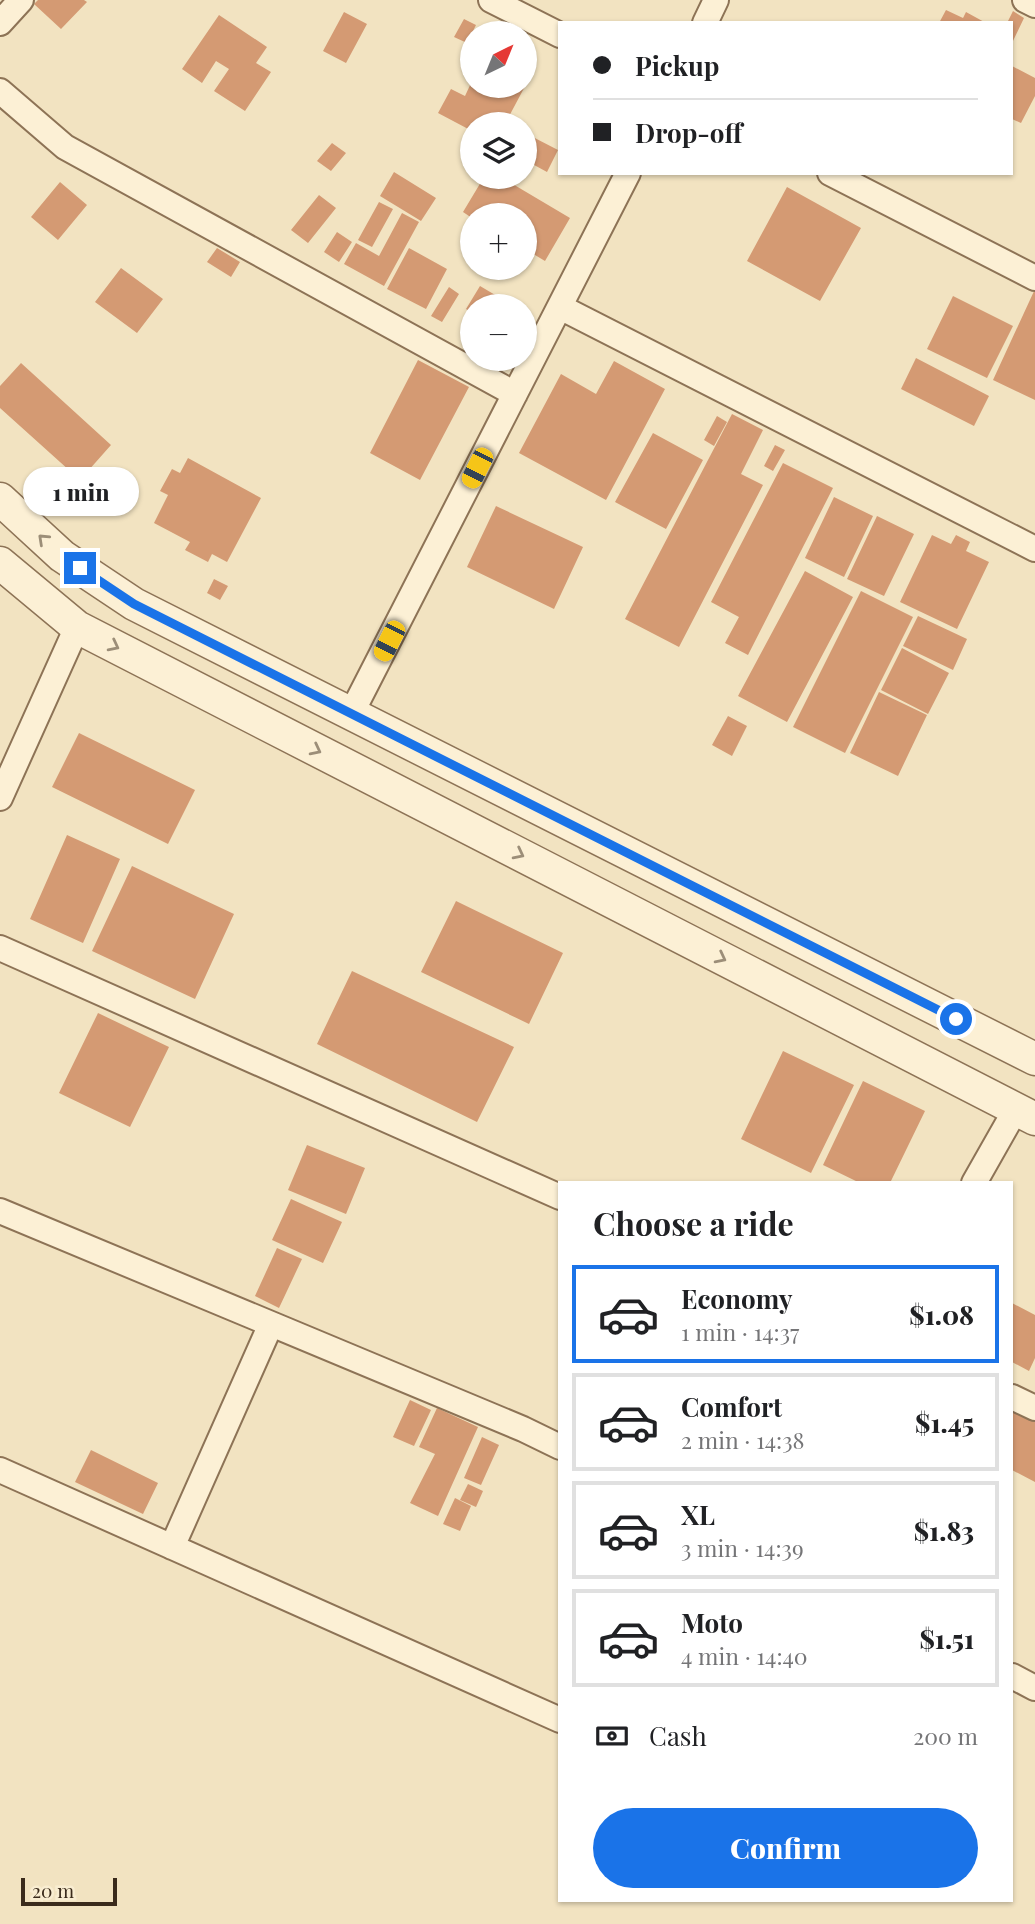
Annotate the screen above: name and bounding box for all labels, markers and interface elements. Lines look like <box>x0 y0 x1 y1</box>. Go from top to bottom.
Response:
north arrow <box>460 21 537 98</box>
map controls <box>460 21 537 371</box>
text: Pickup <box>635 48 719 83</box>
button: layers <box>460 112 537 189</box>
text: Drop-off <box>635 115 742 150</box>
button: + <box>460 203 537 280</box>
button: − <box>460 294 537 371</box>
car <box>459 445 496 491</box>
callout: 1 min <box>22 466 138 516</box>
text: 1 min <box>53 476 109 507</box>
one-way arrow <box>38 535 51 547</box>
route end <box>64 552 96 584</box>
car <box>371 618 408 664</box>
one-way arrow <box>107 638 119 652</box>
one-way arrow <box>309 742 321 755</box>
one-way arrow <box>512 845 524 859</box>
one-way arrow <box>714 949 726 963</box>
route start <box>940 1003 972 1035</box>
text: Choose a ride <box>593 1201 794 1244</box>
text: Economy <box>681 1281 792 1316</box>
icon: car <box>597 1283 660 1346</box>
text: $1.08 <box>909 1297 974 1332</box>
text: 1 min · 14:37 <box>681 1316 799 1347</box>
text: Comfort <box>681 1389 782 1424</box>
icon: car <box>597 1391 660 1454</box>
text: $1.45 <box>915 1405 974 1440</box>
text: 2 min · 14:38 <box>681 1424 805 1455</box>
text: XL <box>681 1497 715 1532</box>
icon: car <box>597 1499 660 1562</box>
text: $1.83 <box>914 1513 974 1548</box>
text: 3 min · 14:39 <box>681 1532 804 1563</box>
text: Moto <box>681 1605 743 1640</box>
icon: car <box>597 1607 660 1670</box>
text: $1.51 <box>919 1621 974 1656</box>
text: 4 min · 14:40 <box>681 1640 808 1671</box>
icon: cash <box>593 1717 631 1755</box>
text: Cash <box>649 1718 707 1753</box>
text: 200 m <box>913 1720 978 1751</box>
button: Confirm <box>593 1808 978 1888</box>
scale bar <box>21 1875 117 1907</box>
text: 20 m <box>32 1877 74 1903</box>

